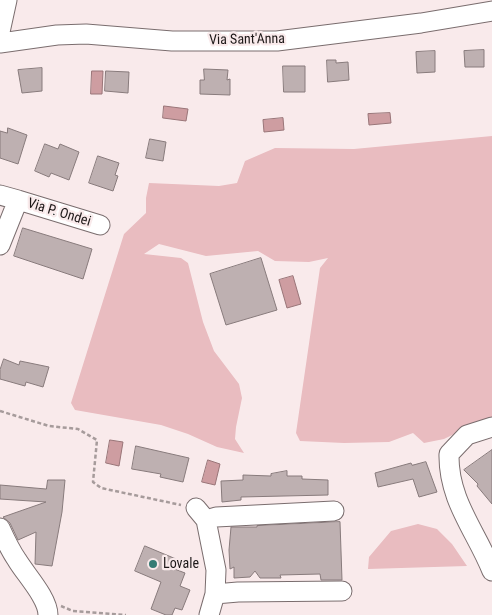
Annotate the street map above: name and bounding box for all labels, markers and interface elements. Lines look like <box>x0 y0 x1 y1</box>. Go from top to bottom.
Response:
street label: Via Sant'Anna <box>209 31 285 49</box>
street label: Via P. Ondei <box>25 195 93 231</box>
place label: Lovale <box>163 556 199 572</box>
marker: Lovale <box>147 558 159 570</box>

